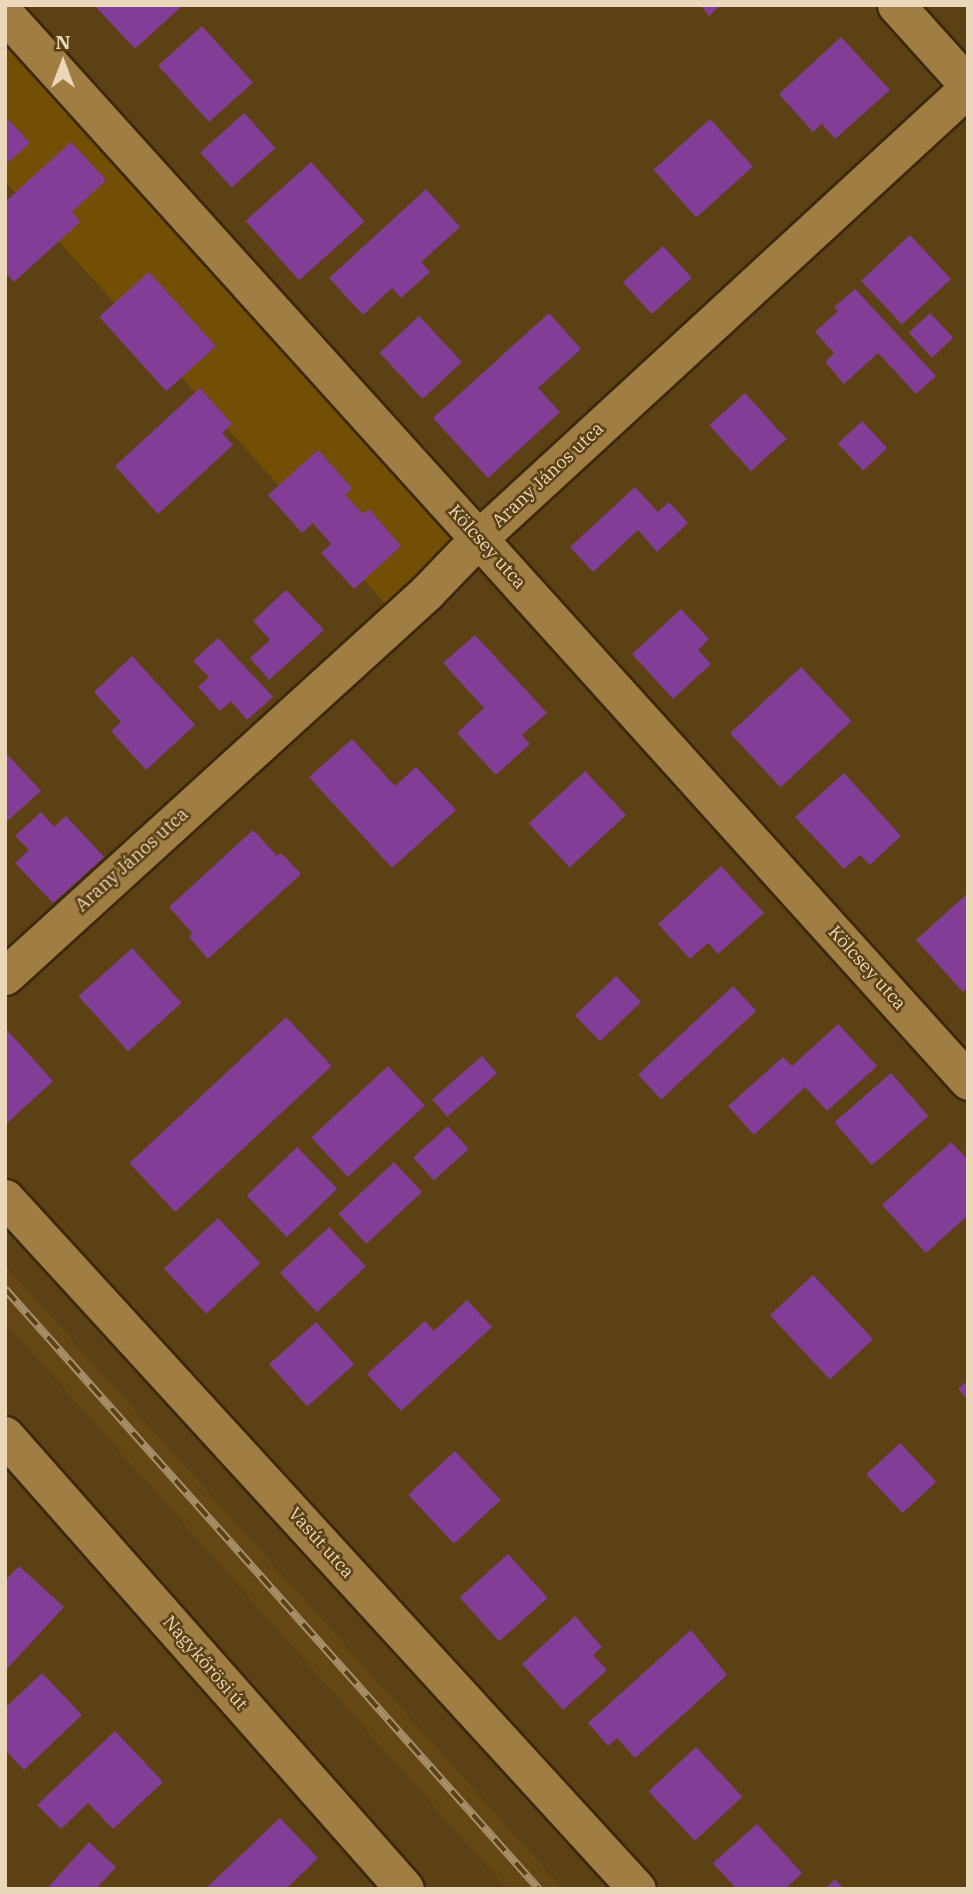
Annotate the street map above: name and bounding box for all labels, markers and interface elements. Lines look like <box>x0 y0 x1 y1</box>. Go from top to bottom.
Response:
north arrow <box>28 28 98 98</box>
text: N <box>55 30 71 54</box>
street label: Arany János utca <box>488 418 608 532</box>
street label: Kölcsey utca <box>444 500 530 594</box>
street label: Arany János utca <box>71 804 193 916</box>
street label: Kölcsey utca <box>824 921 910 1015</box>
street label: Vasút utca <box>284 1503 358 1583</box>
street label: Nagykőrösi út <box>158 1611 252 1715</box>

